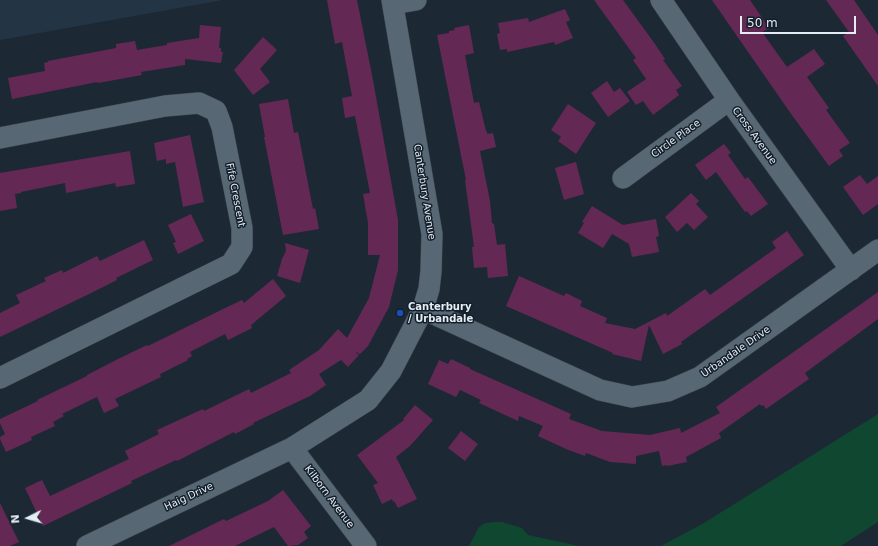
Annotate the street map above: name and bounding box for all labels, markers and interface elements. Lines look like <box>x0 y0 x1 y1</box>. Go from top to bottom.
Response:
scale bar <box>742 8 858 34</box>
text: 50 m <box>747 16 778 30</box>
street label: Cross Avenue <box>729 105 779 167</box>
street label: Circle Place <box>649 117 703 161</box>
street label: Canterbury Avenue <box>411 143 437 241</box>
street label: Fife Crescent <box>223 162 247 228</box>
place label: Canterbury / Urbandale <box>408 301 473 324</box>
marker: Canterbury / Urbandale <box>395 308 405 318</box>
street label: Urbandale Drive <box>699 324 773 380</box>
street label: Kilborn Avenue <box>302 463 356 531</box>
street label: Haig Drive <box>163 480 215 514</box>
north arrow <box>8 498 48 538</box>
text: N <box>9 514 22 524</box>

